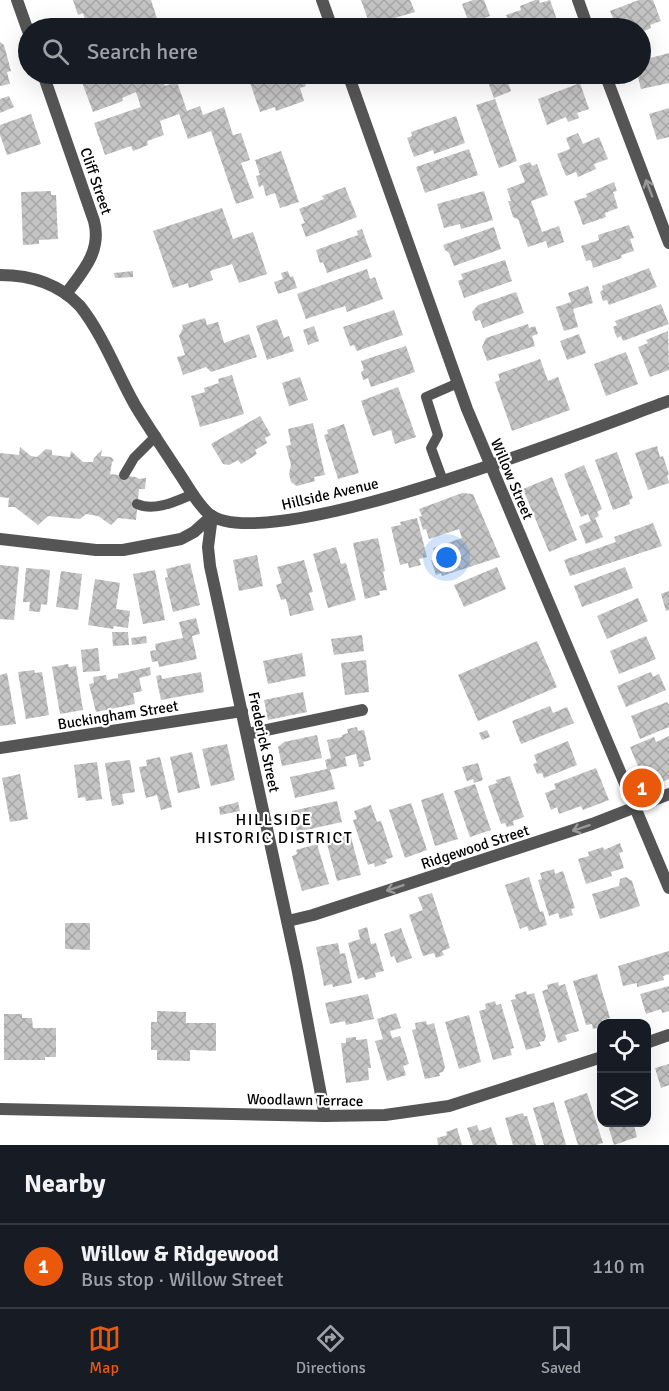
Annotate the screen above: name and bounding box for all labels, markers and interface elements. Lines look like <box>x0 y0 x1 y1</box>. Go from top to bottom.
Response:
search box <box>18 18 651 84</box>
icon: search <box>39 35 72 68</box>
text: Search here <box>87 38 198 65</box>
street label: Cliff Street <box>76 145 116 217</box>
one-way arrow <box>642 180 653 198</box>
street label: Willow Street <box>487 436 537 522</box>
street label: Hillside Avenue <box>280 474 380 514</box>
your location <box>432 543 461 572</box>
street label: Frederick Street <box>245 690 283 794</box>
street label: Buckingham Street <box>56 697 180 733</box>
pin: 1 <box>622 766 662 810</box>
district label: HILLSIDE HISTORIC DISTRICT <box>195 810 353 848</box>
street label: Ridgewood Street <box>419 821 531 873</box>
one-way arrow <box>572 823 591 834</box>
one-way arrow <box>386 884 405 895</box>
map controls <box>597 1019 651 1127</box>
button: locate <box>597 1019 651 1073</box>
button: layers <box>597 1073 651 1127</box>
street label: Woodlawn Terrace <box>247 1090 363 1110</box>
text: Nearby <box>24 1168 105 1200</box>
text: Willow & Ridgewood <box>81 1240 279 1267</box>
text: 1 <box>38 1254 49 1279</box>
text: 110 m <box>592 1254 645 1279</box>
text: Bus stop · Willow Street <box>81 1267 284 1292</box>
tab: Map <box>88 1322 121 1378</box>
tab: Directions <box>296 1322 366 1378</box>
tab: Saved <box>541 1322 581 1378</box>

